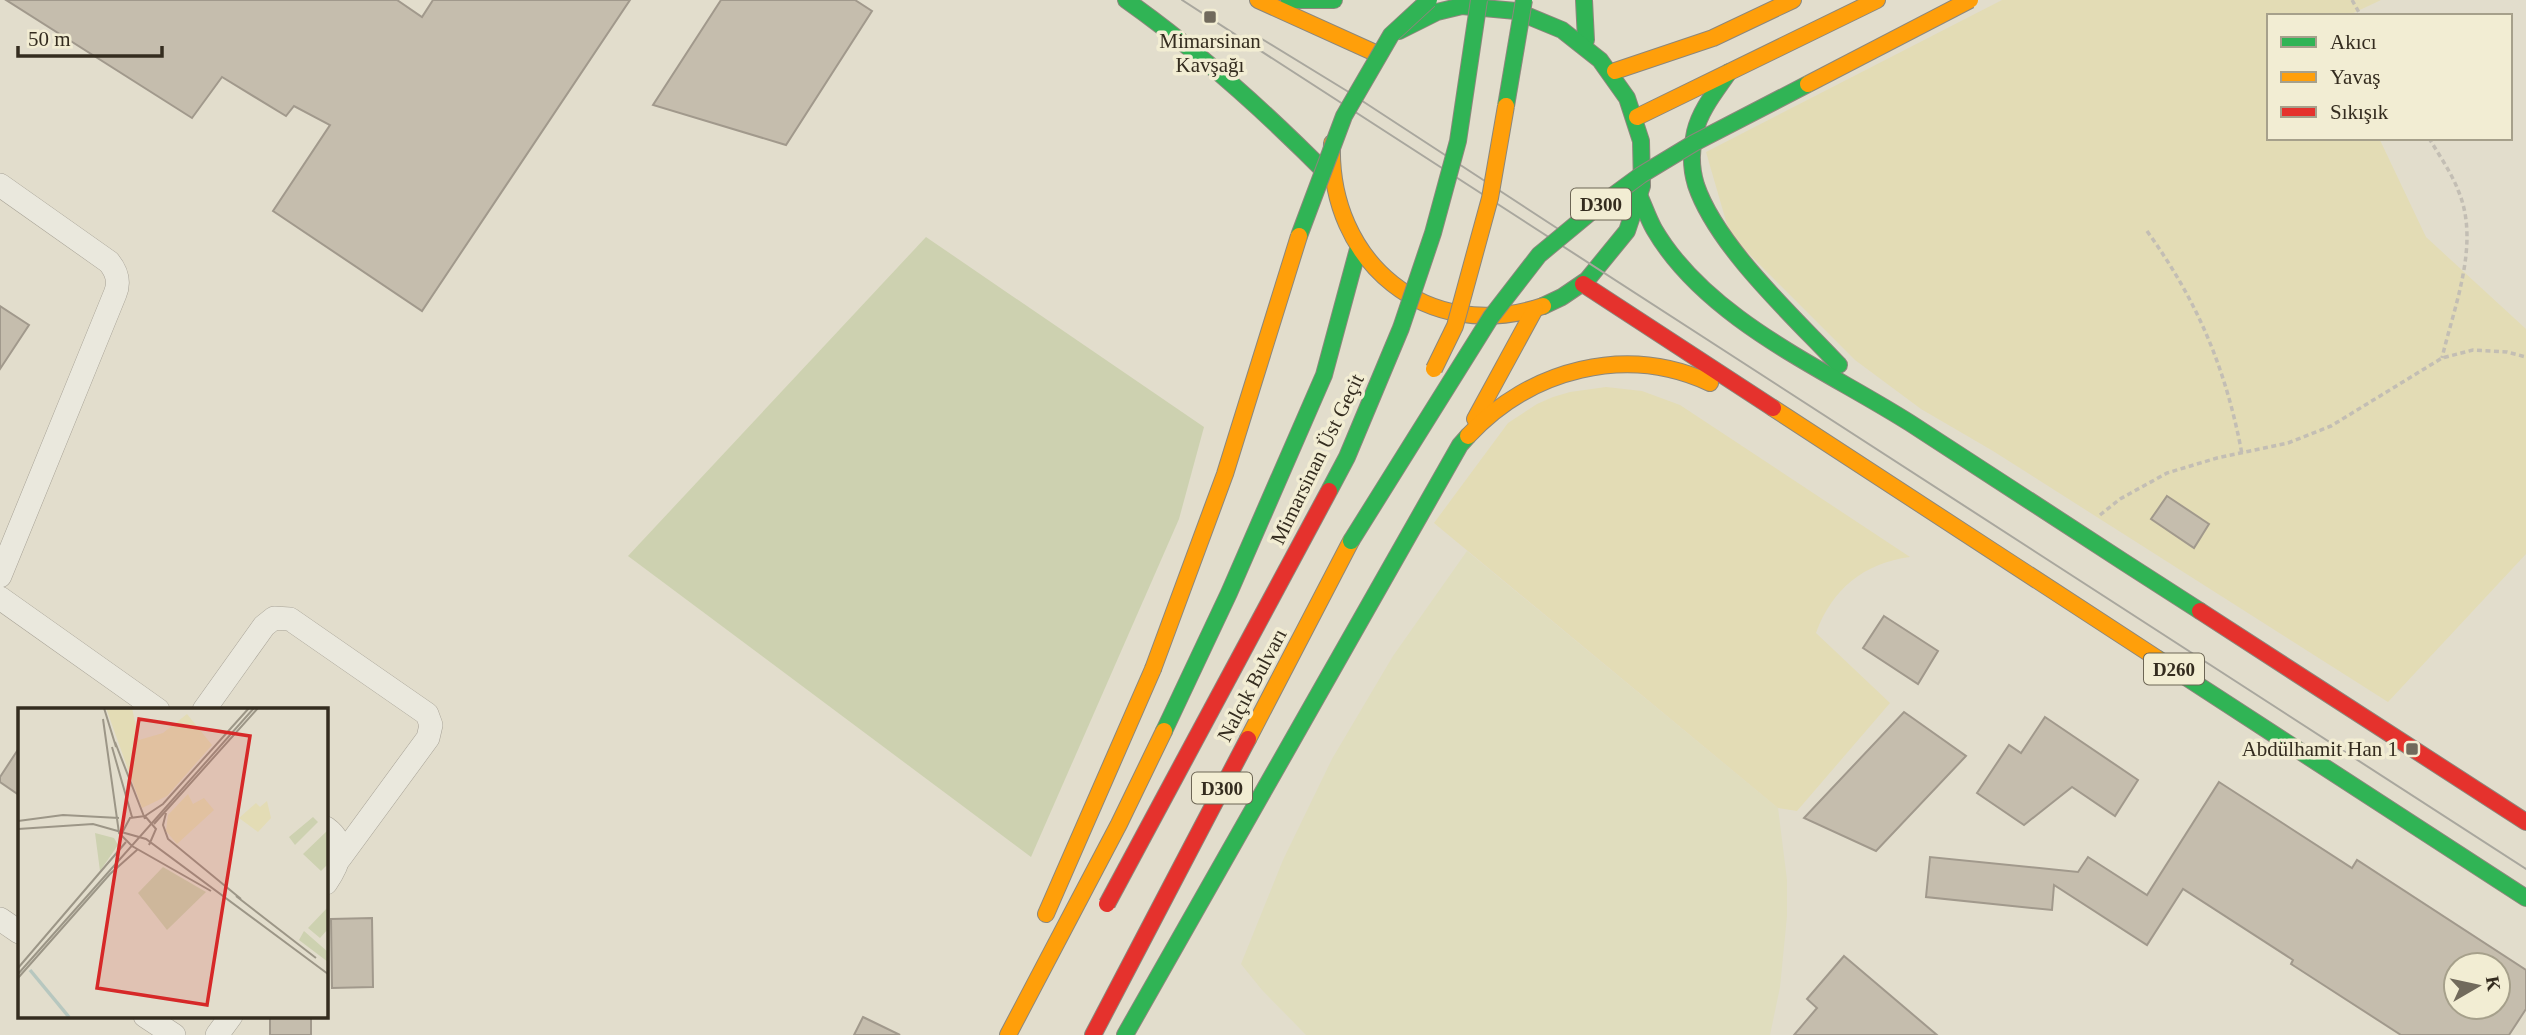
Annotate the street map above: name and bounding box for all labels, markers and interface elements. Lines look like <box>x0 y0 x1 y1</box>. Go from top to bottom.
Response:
marker: Mimarsinan Kavşağı <box>1202 9 1218 25</box>
scale bar <box>18 14 161 58</box>
legend <box>2267 14 2512 140</box>
text: 50 m <box>28 27 71 51</box>
place label: Mimarsinan Kavşağı <box>1159 29 1261 77</box>
text: Akıcı <box>2330 30 2377 54</box>
text: Yavaş <box>2330 65 2380 89</box>
text: Sıkışık <box>2330 100 2389 124</box>
road number: D300 <box>1571 188 1631 220</box>
street label: Mimarsinan Üst Geçit <box>1265 370 1369 548</box>
street label: Nalçık Bulvarı <box>1212 624 1292 745</box>
road number: D260 <box>2144 654 2204 684</box>
inset map <box>18 708 327 1018</box>
place label: Abdülhamit Han 1 <box>2242 737 2398 761</box>
marker: Abdülhamit Han 1 <box>2404 741 2420 757</box>
road number: D300 <box>1192 772 1252 804</box>
north arrow <box>2442 951 2512 1021</box>
text: K <box>2482 974 2505 993</box>

